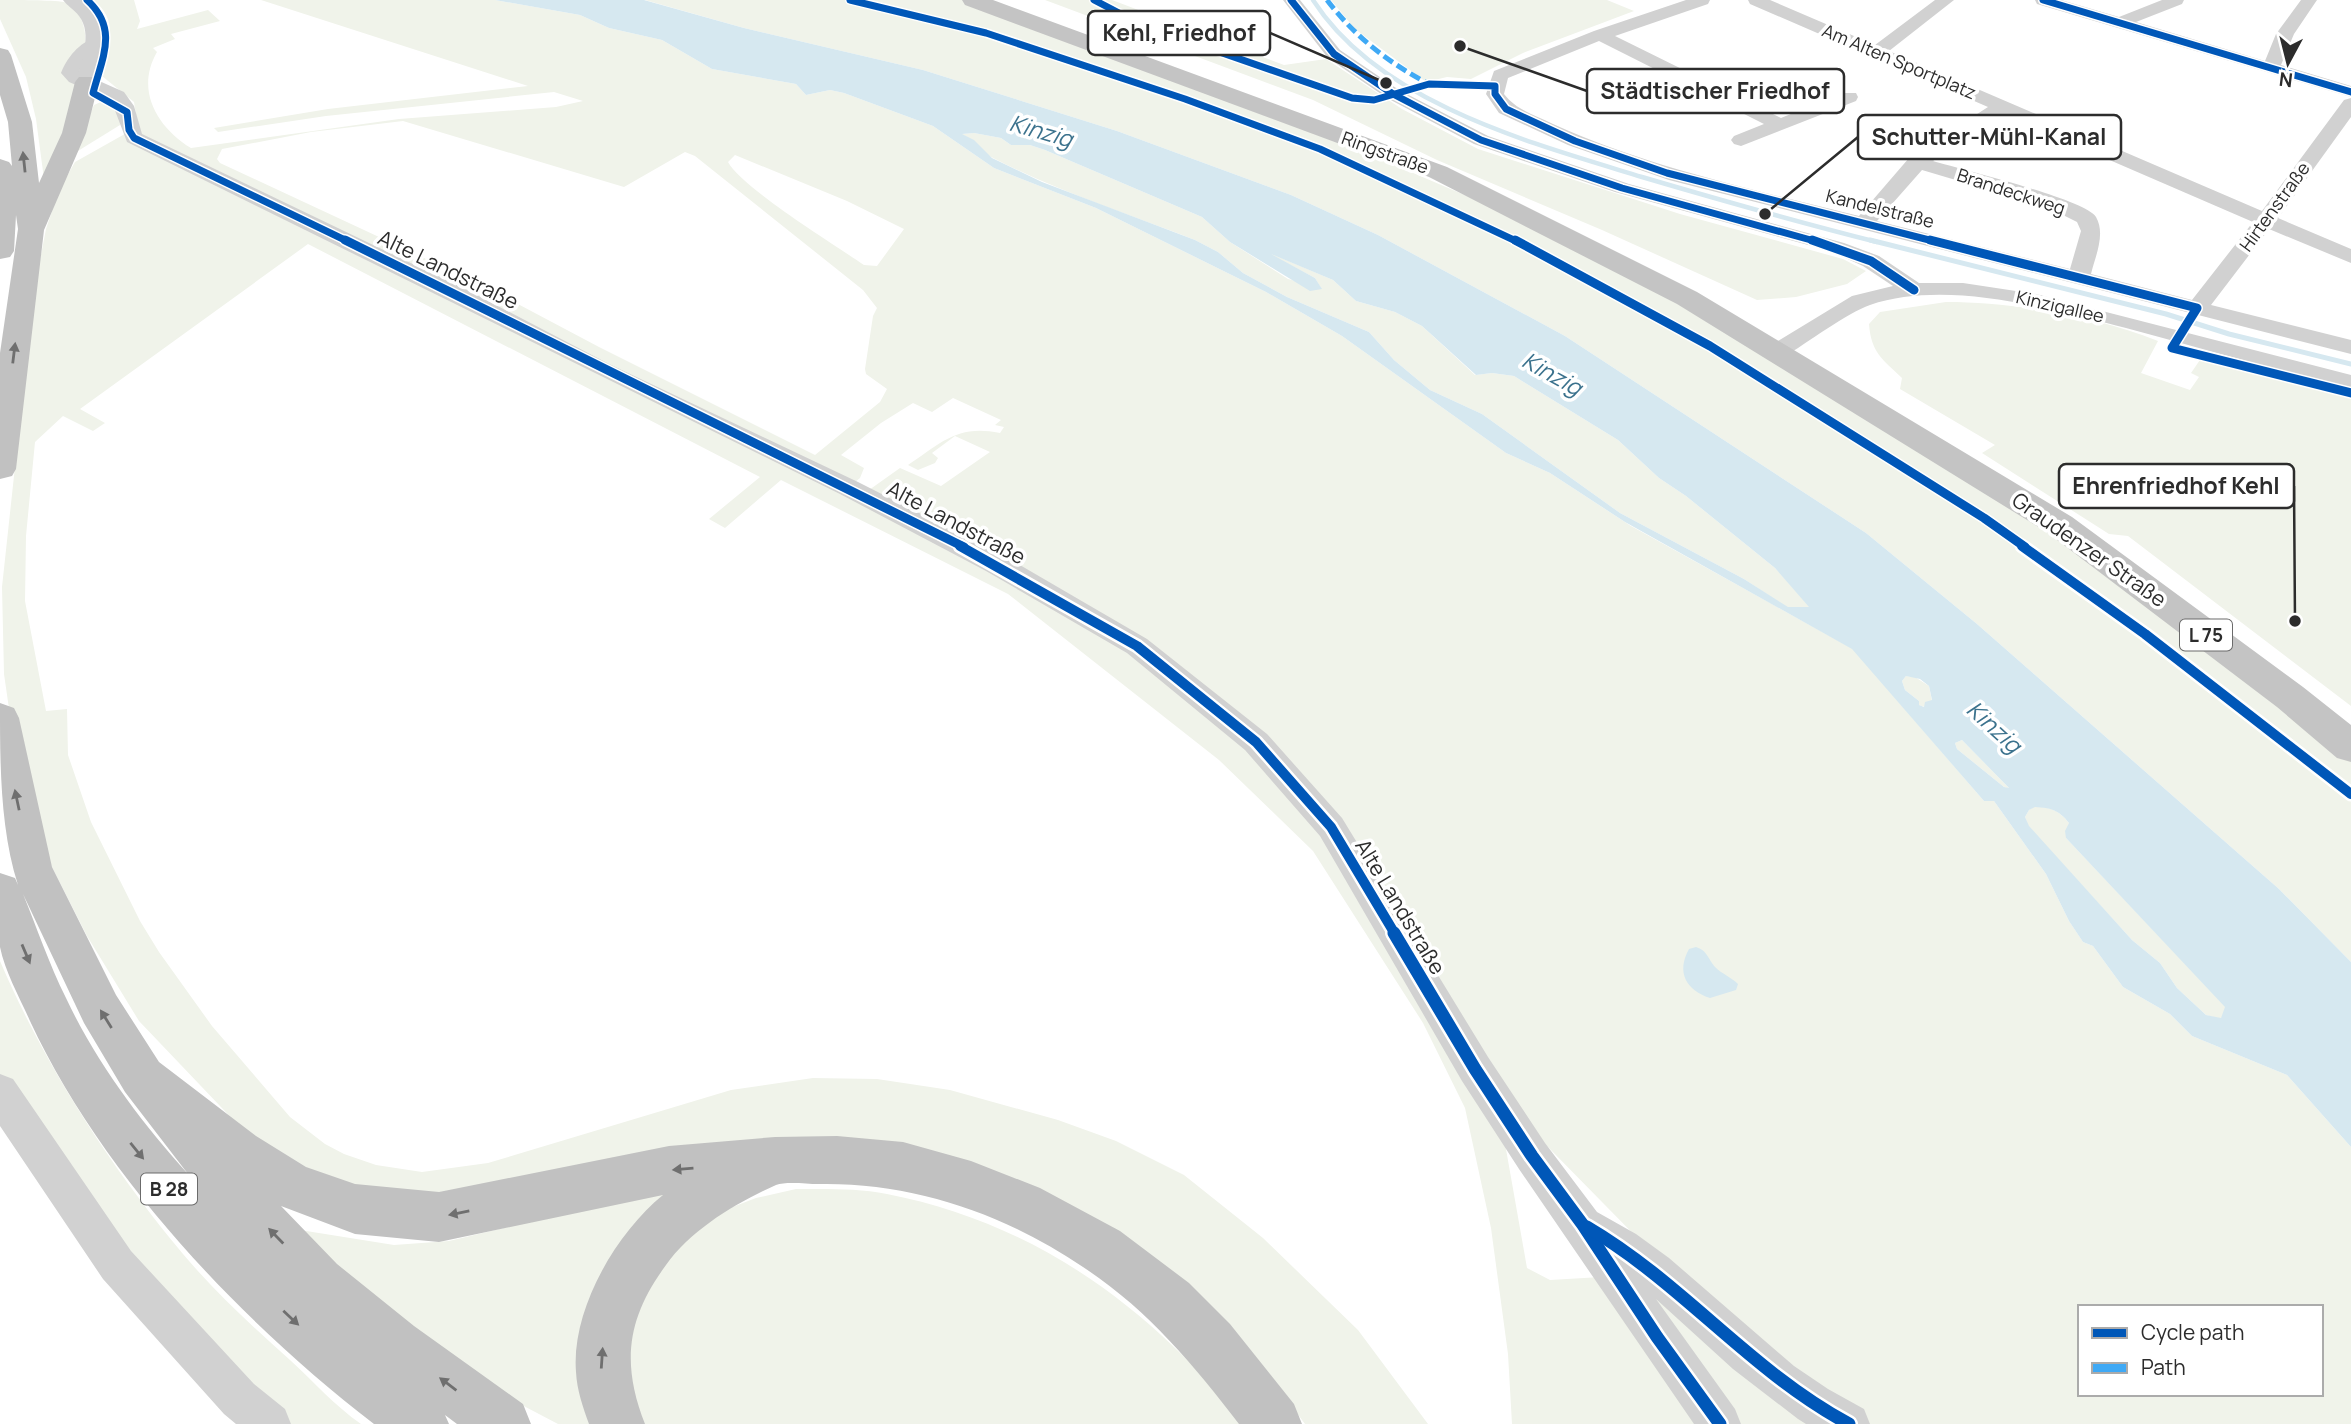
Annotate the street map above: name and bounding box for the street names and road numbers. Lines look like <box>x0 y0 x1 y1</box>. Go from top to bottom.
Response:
street label: Am Alten Sportplatz <box>1819 18 1980 104</box>
street label: Ringstraße <box>1338 125 1432 179</box>
street label: Hirtenstraße <box>2234 157 2315 256</box>
street label: Brandeckweg <box>1954 162 2069 220</box>
street label: Kandelstraße <box>1824 183 1937 233</box>
street label: Alte Landstraße <box>374 223 523 315</box>
street label: Kinzigallee <box>2014 284 2106 328</box>
street label: Alte Landstraße <box>882 474 1031 570</box>
street label: Graudenzer Straße <box>2007 485 2172 613</box>
road number: L 75 <box>2180 620 2232 650</box>
street label: Alte Landstraße <box>1349 834 1452 979</box>
road number: B 28 <box>141 1174 197 1204</box>

